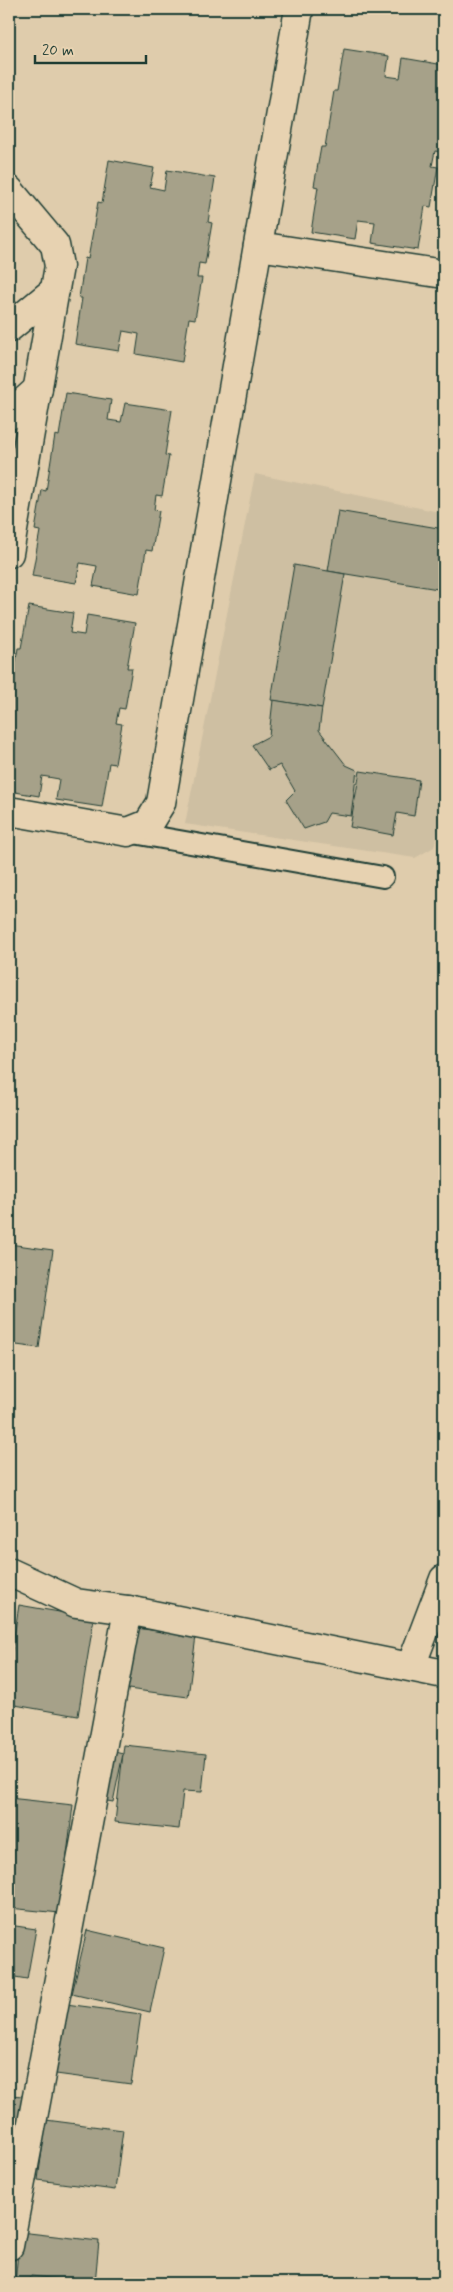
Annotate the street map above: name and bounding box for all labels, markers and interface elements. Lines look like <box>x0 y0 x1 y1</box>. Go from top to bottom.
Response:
scale bar <box>35 32 146 64</box>
text: 20 m <box>42 41 74 61</box>

